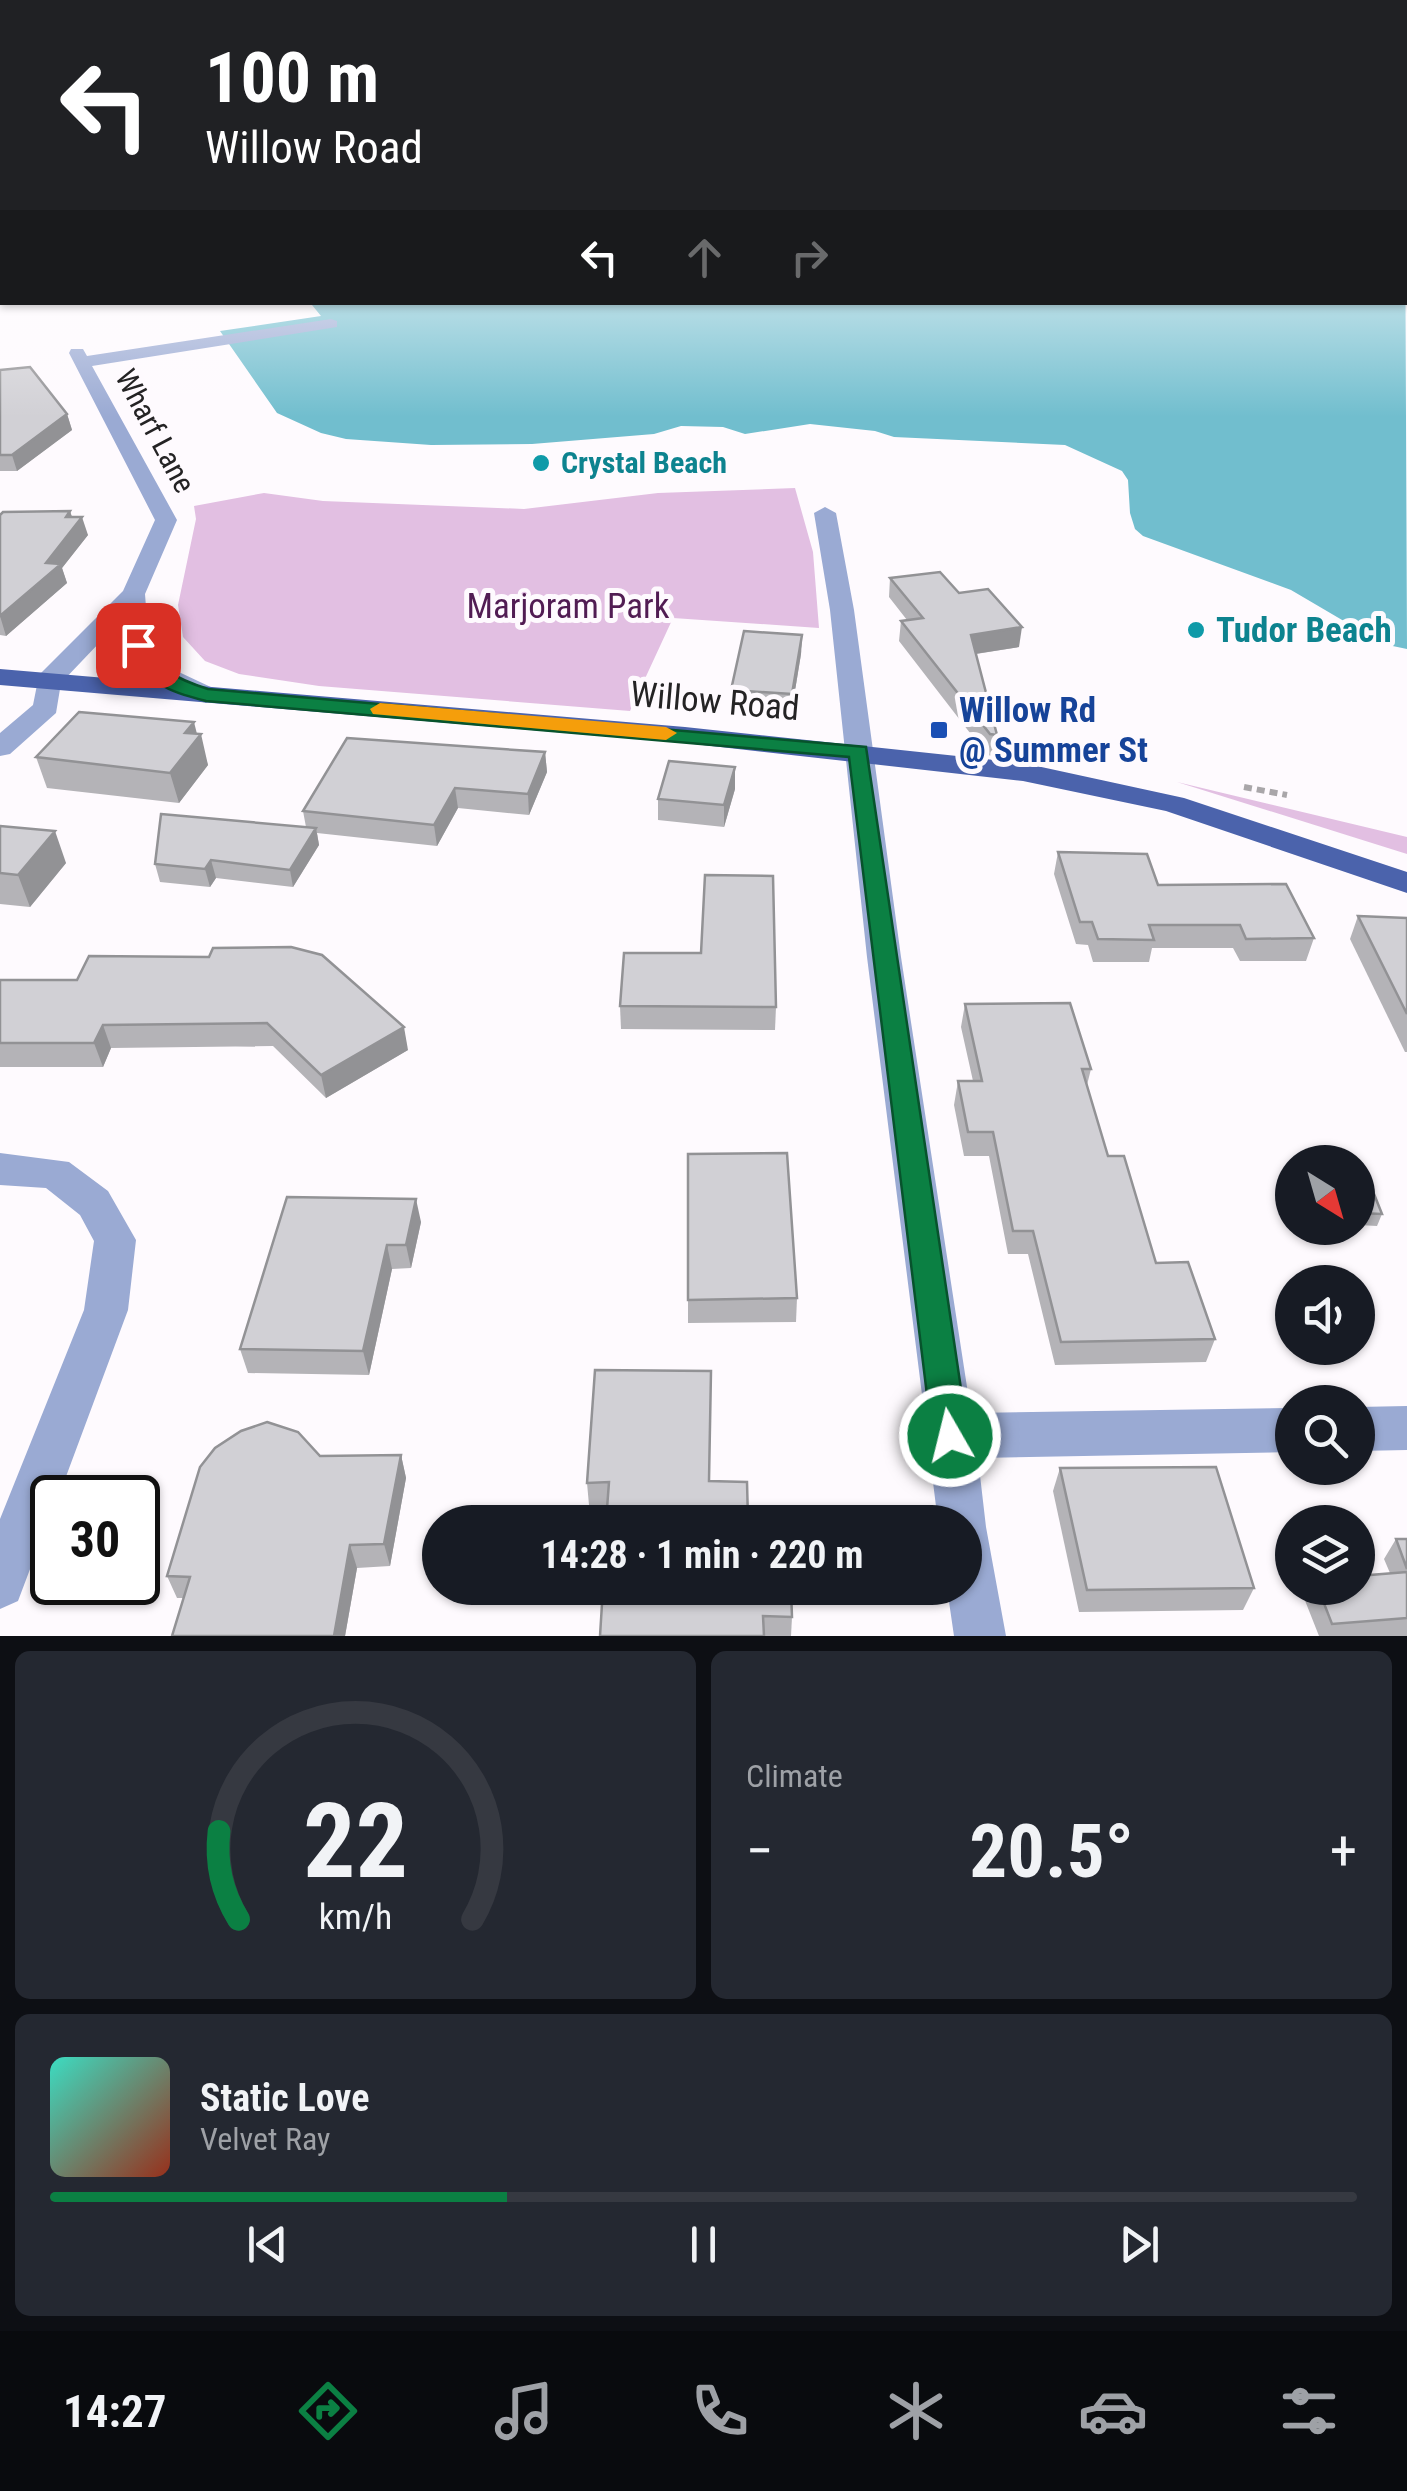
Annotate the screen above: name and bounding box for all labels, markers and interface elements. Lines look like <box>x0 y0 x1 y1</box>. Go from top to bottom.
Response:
text: 100 m <box>205 37 379 119</box>
icon: left <box>40 40 170 170</box>
text: Willow Road <box>205 121 423 174</box>
icon: left <box>572 230 627 285</box>
icon: ahead <box>677 230 732 285</box>
icon: right <box>782 230 837 285</box>
street label: Wharf Lane <box>108 363 203 498</box>
place label: Crystal Beach <box>561 445 727 480</box>
marker: Crystal Beach <box>530 452 552 474</box>
park label: Marjoram Park <box>467 586 670 627</box>
pin <box>96 603 181 688</box>
place label: Tudor Beach <box>1216 610 1392 651</box>
icon: arrive <box>111 618 166 673</box>
marker: Tudor Beach <box>1185 619 1207 641</box>
street label: Willow Road <box>629 674 801 729</box>
place label: Willow Rd @ Summer St <box>959 690 1148 771</box>
marker: Willow Rd @ Summer St <box>928 719 950 741</box>
north arrow <box>1275 1145 1375 1245</box>
map controls <box>1275 1145 1375 1605</box>
button: sound <box>1275 1265 1375 1365</box>
position arrow <box>898 1384 1002 1488</box>
button: search <box>1275 1385 1375 1485</box>
speed limit sign: 30 <box>30 1475 160 1605</box>
button: layers <box>1275 1505 1375 1605</box>
text: 14:28 · 1 min · 220 m <box>541 1533 863 1577</box>
text: Climate <box>746 1757 843 1795</box>
text: 22 <box>303 1781 408 1902</box>
text: 20.5° <box>969 1807 1134 1895</box>
text: − <box>746 1819 774 1883</box>
text: + <box>1330 1819 1357 1883</box>
text: km/h <box>319 1896 392 1938</box>
text: Static Love <box>200 2076 369 2120</box>
text: Velvet Ray <box>200 2120 330 2158</box>
icon: previous <box>240 2217 295 2272</box>
icon: pause <box>676 2217 731 2272</box>
icon: next <box>1112 2217 1167 2272</box>
icon: directions <box>293 2376 363 2446</box>
icon: music <box>489 2376 559 2446</box>
icon: phone <box>685 2376 755 2446</box>
icon: climate <box>881 2376 951 2446</box>
icon: car <box>1078 2376 1148 2446</box>
icon: filters <box>1274 2376 1344 2446</box>
text: 14:27 <box>63 2385 166 2438</box>

